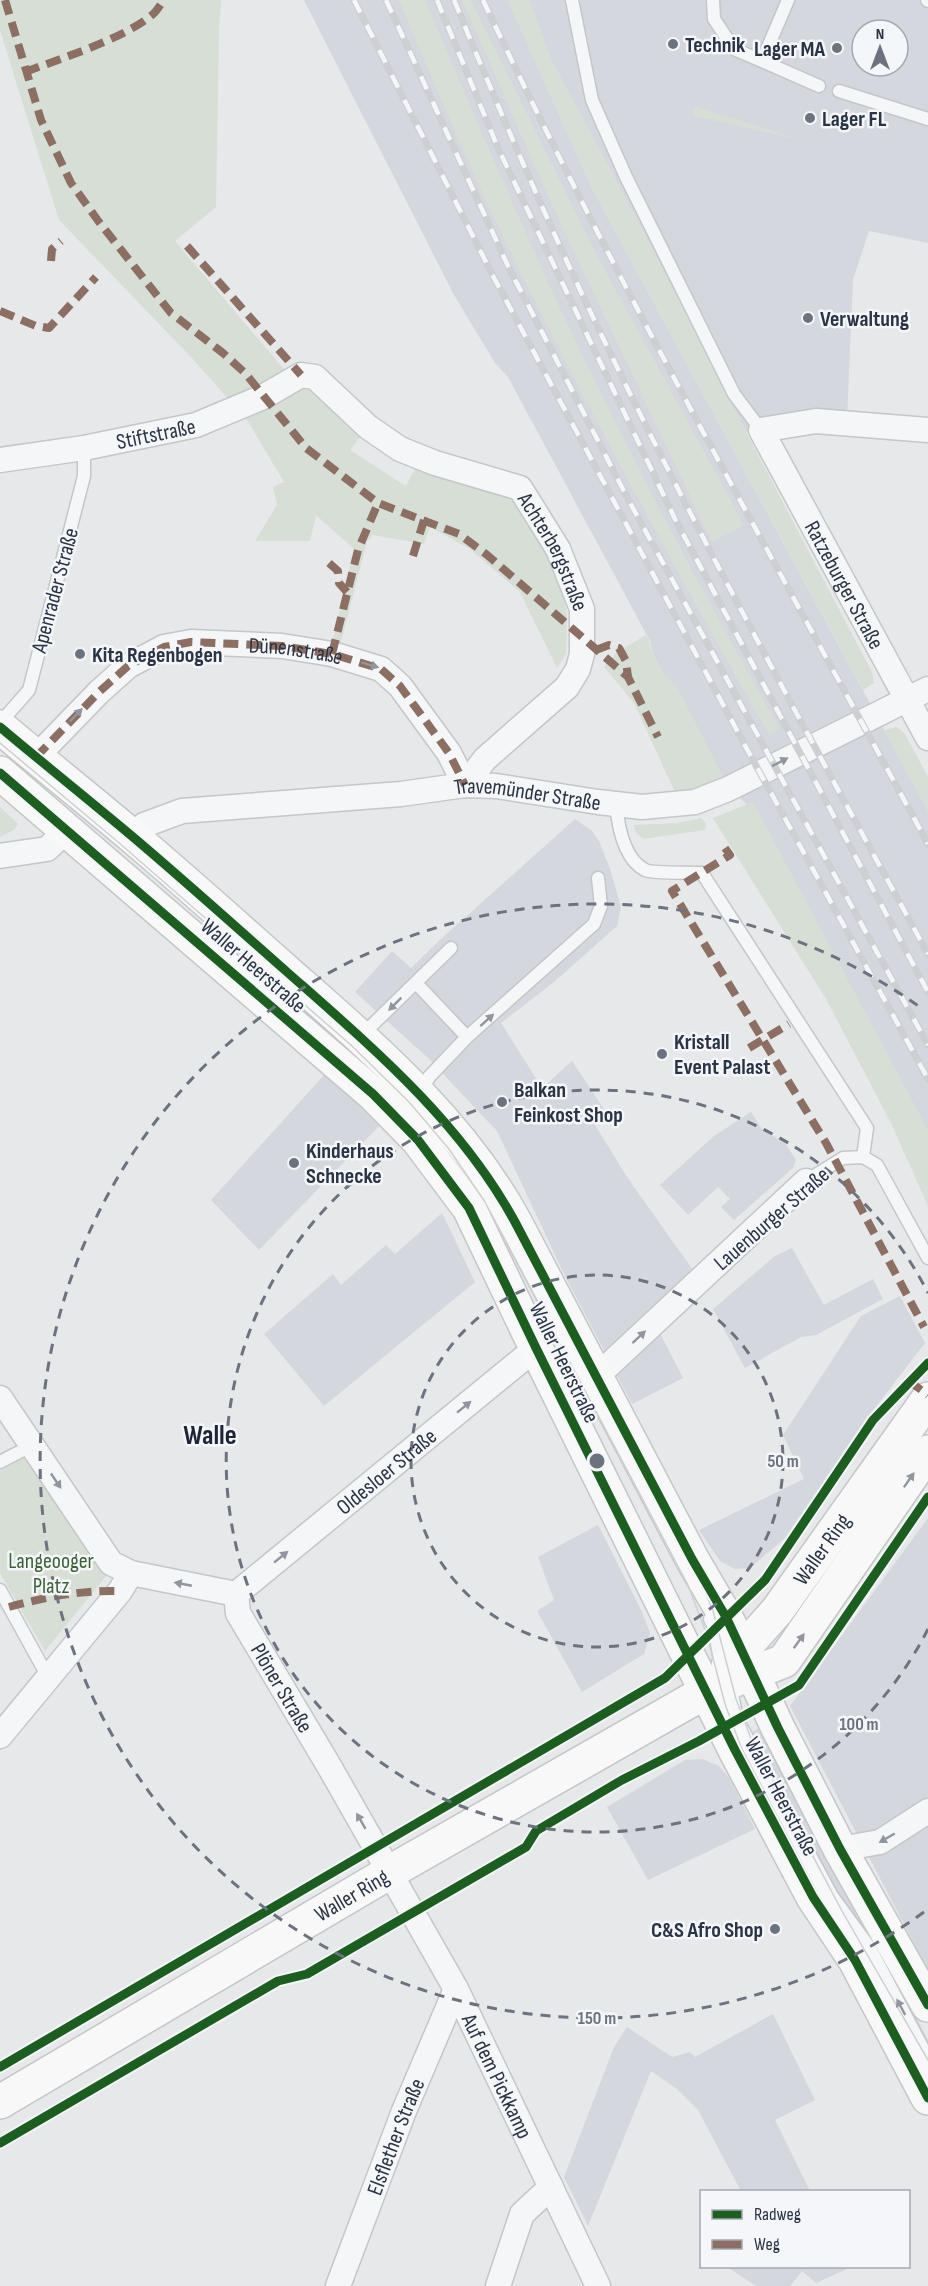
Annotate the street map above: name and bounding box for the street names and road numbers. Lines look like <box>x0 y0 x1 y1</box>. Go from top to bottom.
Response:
street label: Stiftstraße <box>114 413 198 456</box>
street label: Achterbergstraße <box>511 487 593 615</box>
street label: Ratzeburger Straße <box>798 517 889 654</box>
street label: Apenrader Straße <box>26 525 85 657</box>
street label: Dünenstraße <box>248 633 346 672</box>
street label: Travemünder Straße <box>452 773 603 817</box>
street label: Waller Heerstraße <box>195 913 311 1019</box>
street label: Lauenburger Straße <box>709 1162 835 1277</box>
street label: Waller Heerstraße <box>523 1298 605 1427</box>
street label: Oldesloer Straße <box>331 1423 443 1521</box>
street label: Waller Ring <box>788 1508 857 1591</box>
street label: Plöner Straße <box>244 1639 318 1738</box>
street label: Waller Heerstraße <box>738 1733 823 1861</box>
street label: Waller Ring <box>310 1864 394 1928</box>
street label: Auf dem Pickkamp <box>454 2009 537 2143</box>
street label: Elsflether Straße <box>362 2075 431 2199</box>

